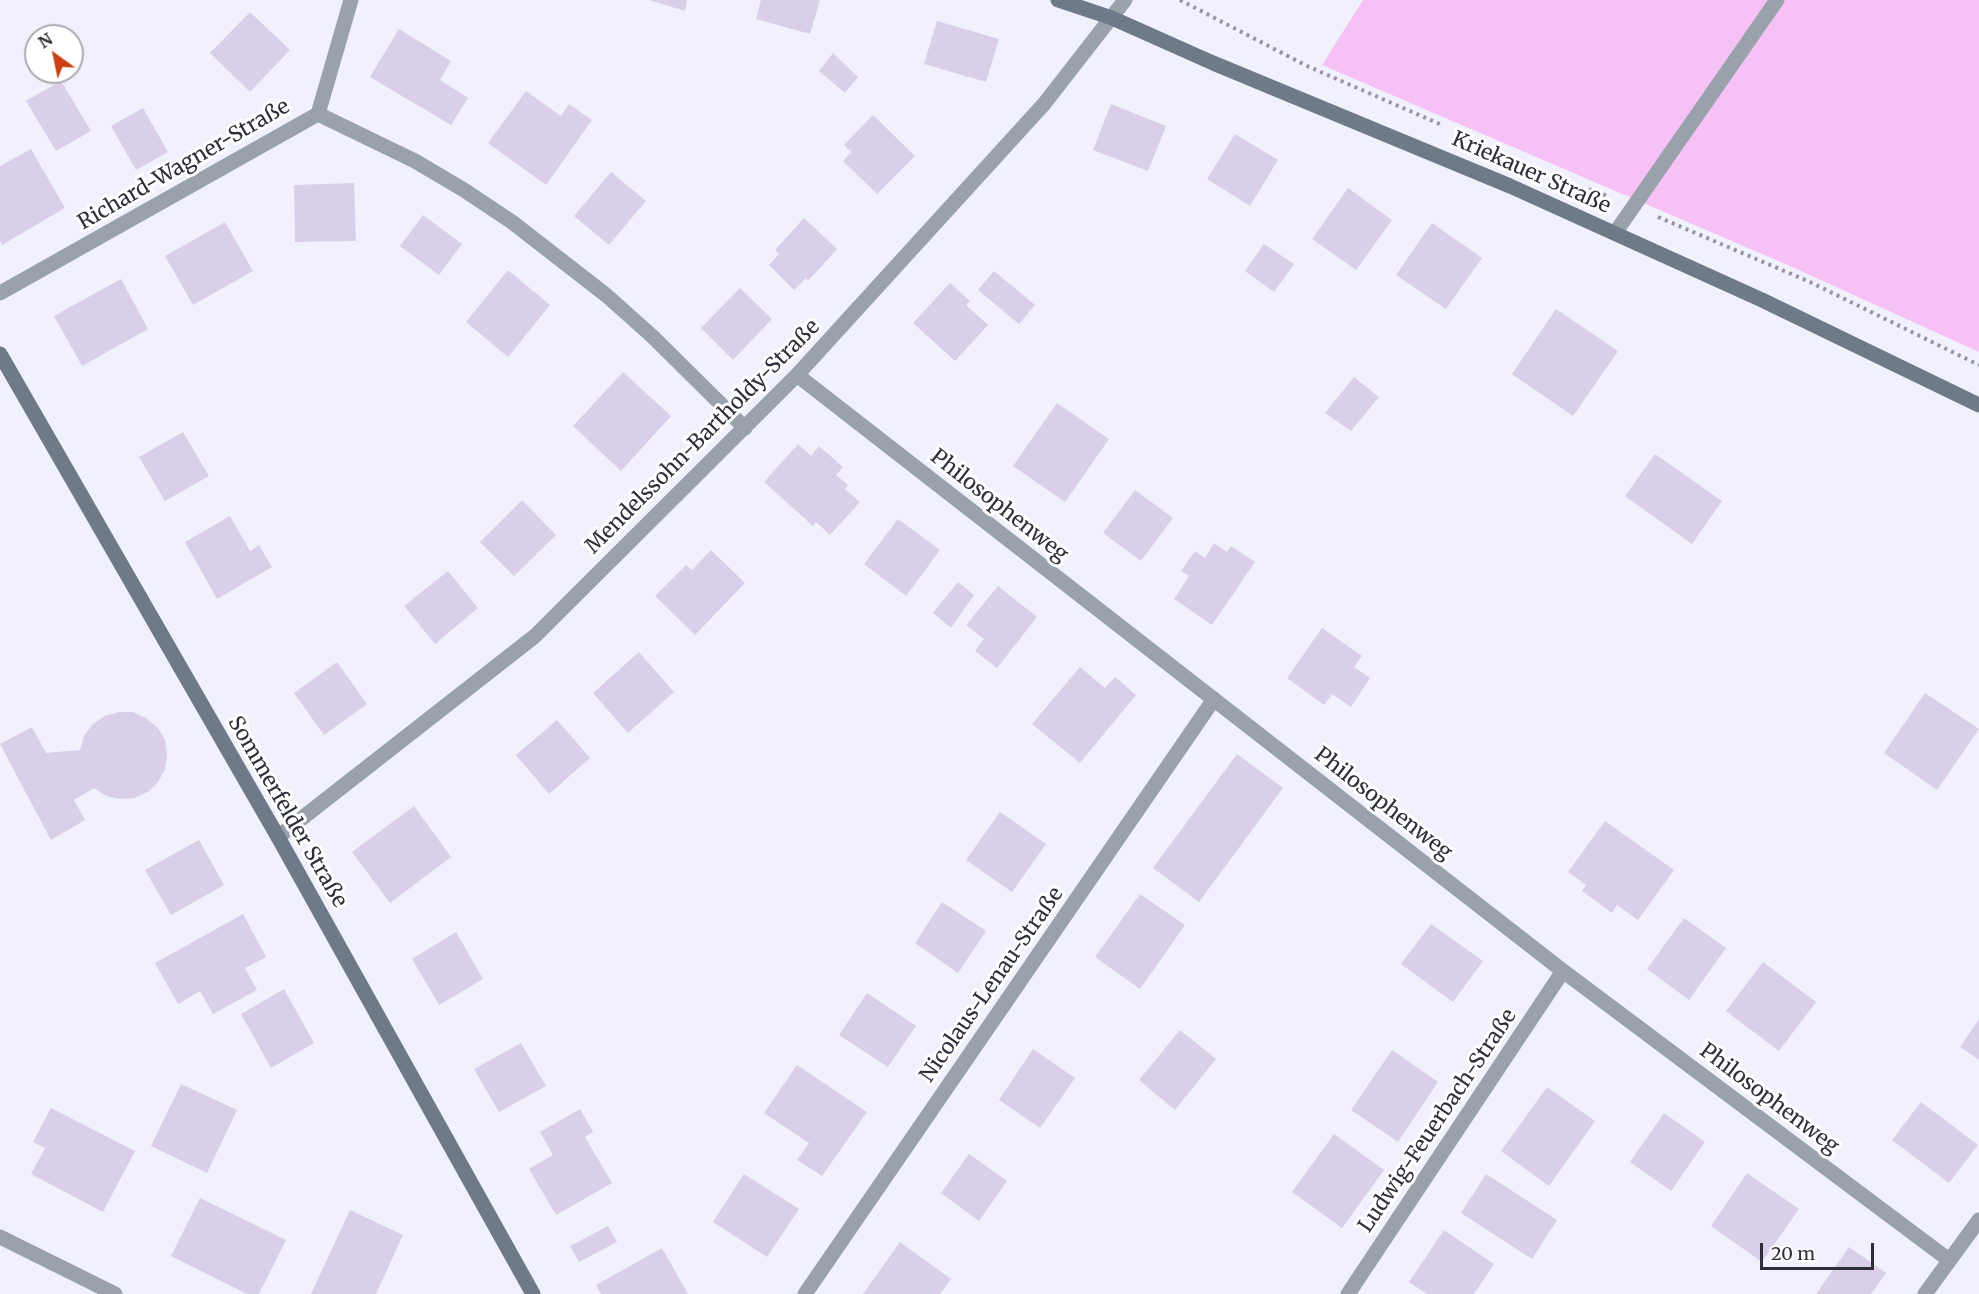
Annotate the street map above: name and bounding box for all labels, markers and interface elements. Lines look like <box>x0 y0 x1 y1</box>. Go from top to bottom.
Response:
north arrow <box>24 24 84 84</box>
text: N <box>35 29 56 52</box>
street label: Richard-Wagner-Straße <box>74 94 294 236</box>
street label: Kriekauer Straße <box>1448 127 1614 219</box>
street label: Mendelssohn-Bartholdy-Straße <box>581 315 825 559</box>
street label: Philosophenweg <box>925 445 1073 567</box>
street label: Sommerfelder Straße <box>222 712 352 912</box>
street label: Philosophenweg <box>1309 743 1457 865</box>
street label: Nicolaus-Lenau-Straße <box>915 883 1069 1087</box>
street label: Ludwig-Feuerbach-Straße <box>1354 1005 1522 1237</box>
street label: Philosophenweg <box>1695 1039 1843 1159</box>
scale bar <box>1763 1231 1877 1269</box>
text: 20 m <box>1771 1242 1815 1265</box>

